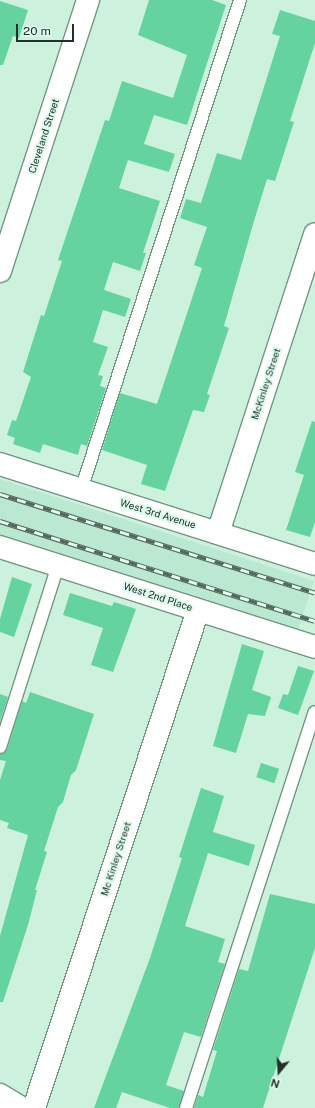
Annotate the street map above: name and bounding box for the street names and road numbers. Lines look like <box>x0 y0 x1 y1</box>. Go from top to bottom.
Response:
street label: Cleveland Street <box>26 97 62 175</box>
street label: McKinley Street <box>249 347 283 421</box>
street label: West 3rd Avenue <box>119 497 197 531</box>
street label: West 2nd Place <box>122 580 194 614</box>
street label: Mc Kinley Street <box>98 820 134 898</box>

